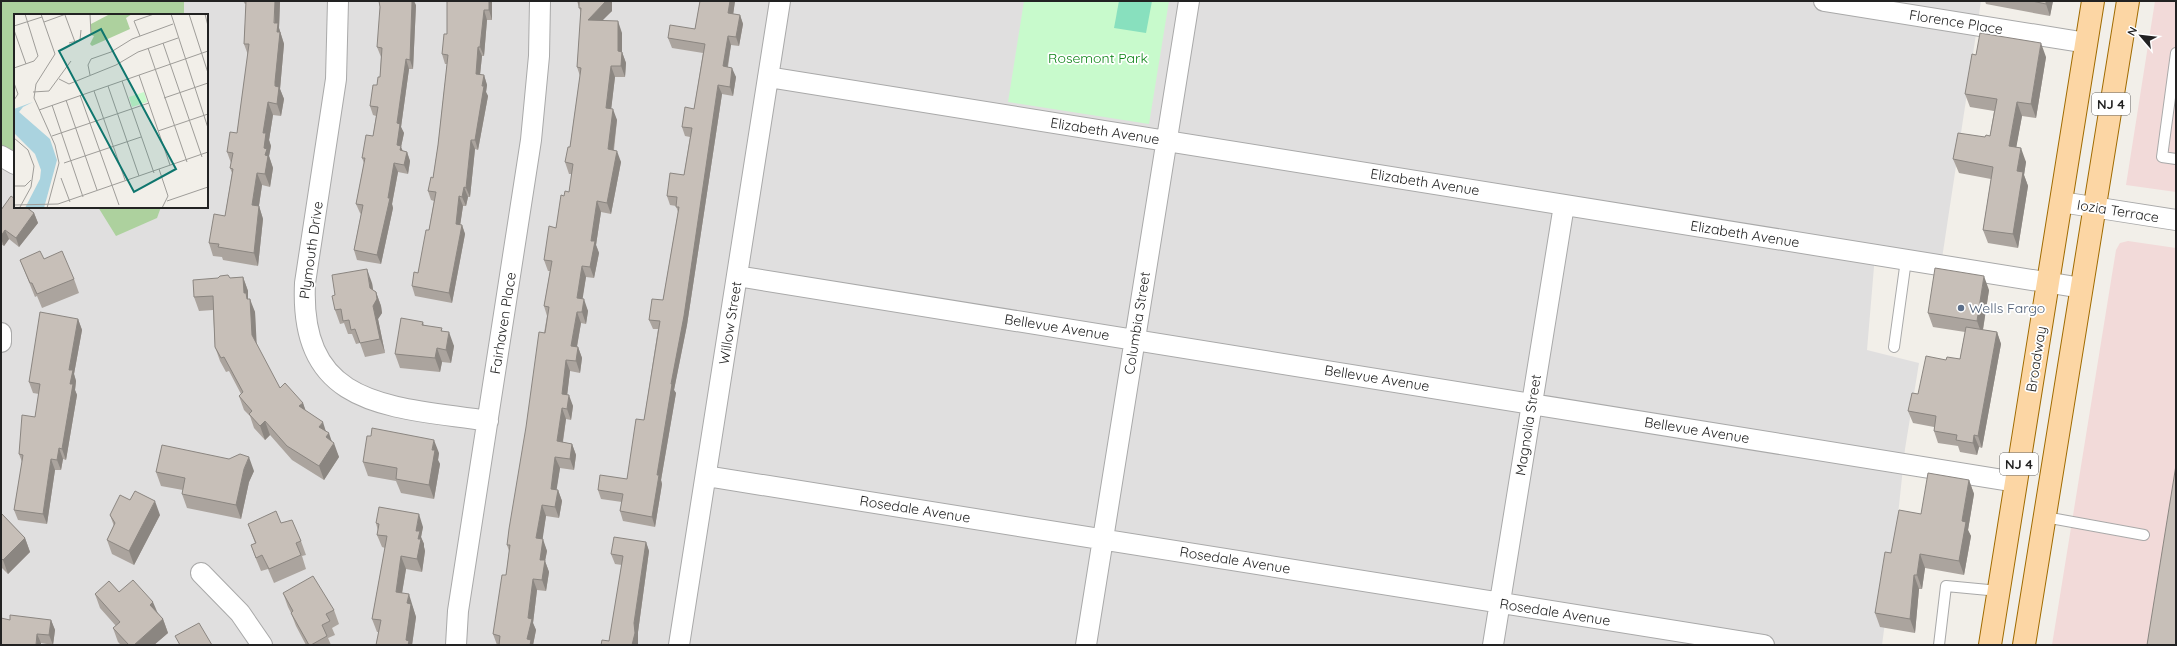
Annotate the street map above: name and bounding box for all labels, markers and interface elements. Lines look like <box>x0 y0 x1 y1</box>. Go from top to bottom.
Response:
street label: Florence Place <box>1908 6 2004 38</box>
inset map <box>14 14 208 208</box>
north arrow <box>2121 16 2161 56</box>
text: N <box>2124 24 2140 38</box>
park label: Rosemont Park <box>1048 49 1148 67</box>
road number: NJ 4 <box>2092 93 2130 115</box>
street label: Elizabeth Avenue <box>1049 113 1161 149</box>
street label: Elizabeth Avenue <box>1369 164 1481 200</box>
street label: Iozia Terrace <box>2076 196 2160 226</box>
street label: Plymouth Drive <box>295 200 327 300</box>
street label: Elizabeth Avenue <box>1689 216 1801 252</box>
street label: Columbia Street <box>1120 270 1154 376</box>
street label: Fairhaven Place <box>486 271 520 375</box>
street label: Willow Street <box>715 280 745 366</box>
place label: Wells Fargo <box>1969 299 2045 317</box>
marker: Wells Fargo <box>1956 303 1966 313</box>
street label: Bellevue Avenue <box>1003 310 1111 344</box>
street label: Broadway <box>2022 325 2050 393</box>
street label: Bellevue Avenue <box>1323 361 1431 395</box>
street label: Magnolia Street <box>1511 373 1545 477</box>
street label: Bellevue Avenue <box>1643 413 1751 447</box>
road number: NJ 4 <box>2000 453 2038 475</box>
street label: Rosedale Avenue <box>858 491 972 527</box>
street label: Rosedale Avenue <box>1178 542 1292 578</box>
street label: Rosedale Avenue <box>1498 594 1612 630</box>

